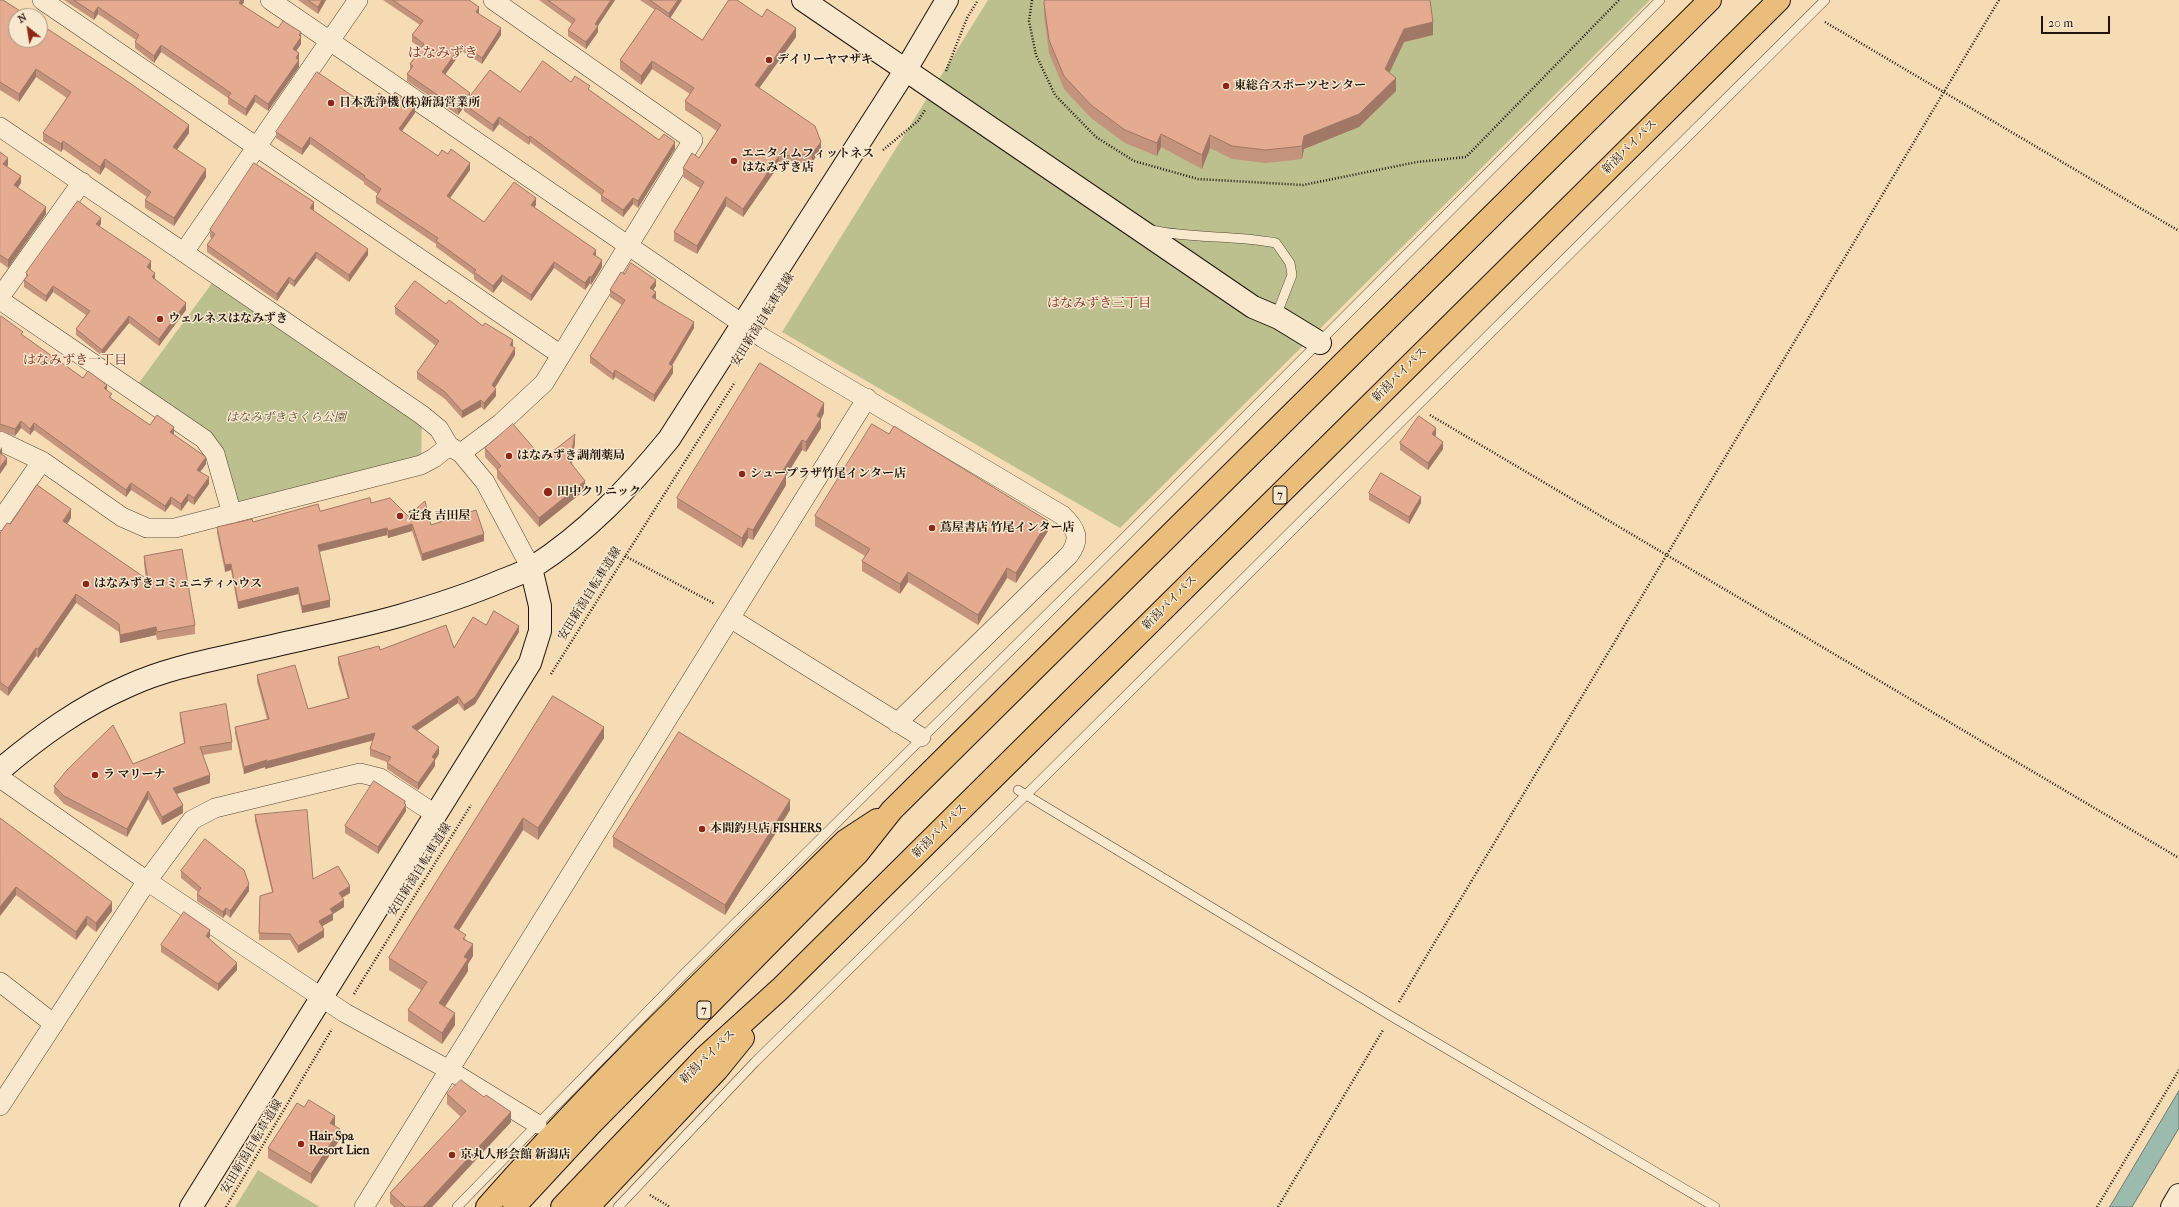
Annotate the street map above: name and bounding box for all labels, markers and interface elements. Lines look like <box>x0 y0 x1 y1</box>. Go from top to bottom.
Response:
north arrow <box>8 8 48 48</box>
scale bar <box>2043 8 2112 34</box>
text: N <box>15 10 29 26</box>
text: 20 m <box>2048 16 2073 30</box>
district label: はなみずき <box>408 46 478 62</box>
place label: デイリーヤマザキ <box>777 53 873 67</box>
marker: デイリーヤマザキ <box>764 55 774 65</box>
place label: 東総合スポーツセンター <box>1234 79 1366 93</box>
marker: 東総合スポーツセンター <box>1221 81 1231 91</box>
place label: 日本洗浄機 (株)新潟営業所 <box>339 96 480 110</box>
marker: 日本洗浄機 (株)新潟営業所 <box>326 98 336 108</box>
street label: 新潟バイパス <box>1599 116 1661 178</box>
place label: エニタイムフィットネス はなみずき店 <box>742 147 874 175</box>
marker: エニタイムフィットネス はなみずき店 <box>729 156 739 166</box>
street label: 安田新潟自転車道線 <box>728 270 798 370</box>
district label: はなみずき三丁目 <box>1047 296 1151 312</box>
place label: ウェルネスはなみずき <box>168 312 288 326</box>
marker: ウェルネスはなみずき <box>155 314 165 324</box>
street label: 新潟バイパス <box>1369 344 1431 406</box>
district label: はなみずき一丁目 <box>23 353 127 369</box>
park label: はなみずきさくら公園 <box>226 411 346 425</box>
place label: はなみずき調剤薬局 <box>517 449 625 463</box>
marker: はなみずき調剤薬局 <box>504 451 514 461</box>
place label: シュープラザ竹尾インター店 <box>750 467 906 481</box>
marker: シュープラザ竹尾インター店 <box>737 469 747 479</box>
place label: 田中クリニック <box>557 485 641 499</box>
marker: 田中クリニック <box>542 486 554 498</box>
road number: 7 <box>1273 486 1287 504</box>
place label: 定食 吉田屋 <box>408 509 471 523</box>
marker: 定食 吉田屋 <box>395 511 405 521</box>
place label: 蔦屋書店 竹尾インター店 <box>940 521 1075 535</box>
marker: 蔦屋書店 竹尾インター店 <box>927 523 937 533</box>
street label: 安田新潟自転車道線 <box>555 544 625 644</box>
street label: 新潟バイパス <box>1139 572 1201 634</box>
place label: はなみずきコミュニティハウス <box>94 577 262 591</box>
marker: はなみずきコミュニティハウス <box>81 579 91 589</box>
place label: ラ マリーナ <box>103 768 166 782</box>
marker: ラ マリーナ <box>90 770 100 780</box>
street label: 新潟バイパス <box>909 800 971 862</box>
street label: 安田新潟自転車道線 <box>385 820 455 920</box>
place label: 本間釣具店 FISHERS <box>710 822 822 836</box>
marker: 本間釣具店 FISHERS <box>697 824 707 834</box>
road number: 7 <box>697 1001 711 1019</box>
street label: 新潟バイパス <box>677 1027 739 1087</box>
street label: 安田新潟自転車道線 <box>218 1097 286 1197</box>
place label: Hair Spa Resort Lien <box>309 1130 370 1158</box>
marker: Hair Spa Resort Lien <box>296 1139 306 1149</box>
place label: 京丸人形会館 新潟店 <box>460 1148 571 1162</box>
marker: 京丸人形会館 新潟店 <box>447 1150 457 1160</box>

